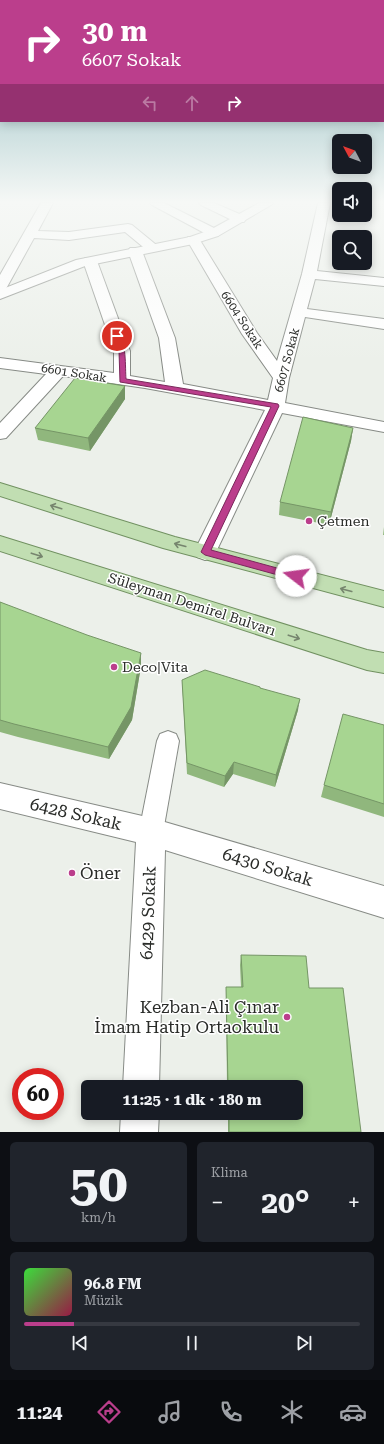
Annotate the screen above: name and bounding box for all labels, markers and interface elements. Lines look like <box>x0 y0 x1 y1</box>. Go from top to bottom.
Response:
text: 30 m <box>82 15 147 48</box>
icon: right <box>16 16 68 68</box>
text: 6607 Sokak <box>82 49 181 70</box>
icon: left <box>139 92 161 114</box>
icon: ahead <box>181 92 203 114</box>
icon: right <box>223 92 245 114</box>
north arrow <box>332 134 372 174</box>
map controls <box>332 134 372 270</box>
button: sound <box>332 182 372 222</box>
button: search <box>332 230 372 270</box>
street label: 6604 Sokak <box>218 288 266 352</box>
pin <box>100 319 134 353</box>
icon: arrive <box>106 325 128 347</box>
street label: 6607 Sokak <box>272 326 302 394</box>
street label: 6601 Sokak <box>40 361 108 385</box>
one-way arrow <box>50 502 62 510</box>
place label: Çetmen <box>317 513 370 529</box>
marker: Çetmen <box>304 516 314 526</box>
one-way arrow <box>174 541 187 548</box>
one-way arrow <box>30 552 43 559</box>
position arrow <box>275 555 317 597</box>
street label: Süleyman Demirel Bulvarı <box>106 569 278 639</box>
one-way arrow <box>340 586 353 593</box>
one-way arrow <box>288 634 301 641</box>
place label: Deco|Vita <box>122 659 188 675</box>
marker: Deco|Vita <box>109 662 119 672</box>
street label: 6428 Sokak <box>28 794 124 834</box>
street label: 6430 Sokak <box>220 844 316 890</box>
place label: Öner <box>80 863 121 883</box>
street label: 6429 Sokak <box>136 866 160 960</box>
marker: Öner <box>67 868 77 878</box>
place label: Kezban-Ali Çınar İmam Hatip Ortaokulu <box>94 997 279 1037</box>
marker: Kezban-Ali Çınar İmam Hatip Ortaokulu <box>282 1012 292 1022</box>
speed limit sign: 60 <box>12 1068 64 1120</box>
text: 11:25 · 1 dk · 180 m <box>123 1091 261 1109</box>
text: 50 <box>69 1153 128 1214</box>
text: Klima <box>211 1165 248 1180</box>
text: 20° <box>261 1185 310 1220</box>
text: − <box>211 1190 223 1215</box>
text: + <box>348 1190 360 1215</box>
text: km/h <box>81 1210 116 1225</box>
text: 96.8 FM <box>84 1275 141 1293</box>
text: Müzik <box>84 1293 123 1308</box>
icon: previous <box>69 1332 91 1354</box>
icon: pause <box>181 1332 203 1354</box>
icon: next <box>293 1332 315 1354</box>
icon: directions <box>95 1398 123 1426</box>
icon: music <box>156 1398 184 1426</box>
icon: phone <box>217 1398 245 1426</box>
icon: climate <box>278 1398 306 1426</box>
icon: car <box>339 1398 367 1426</box>
text: 11:24 <box>17 1402 62 1423</box>

